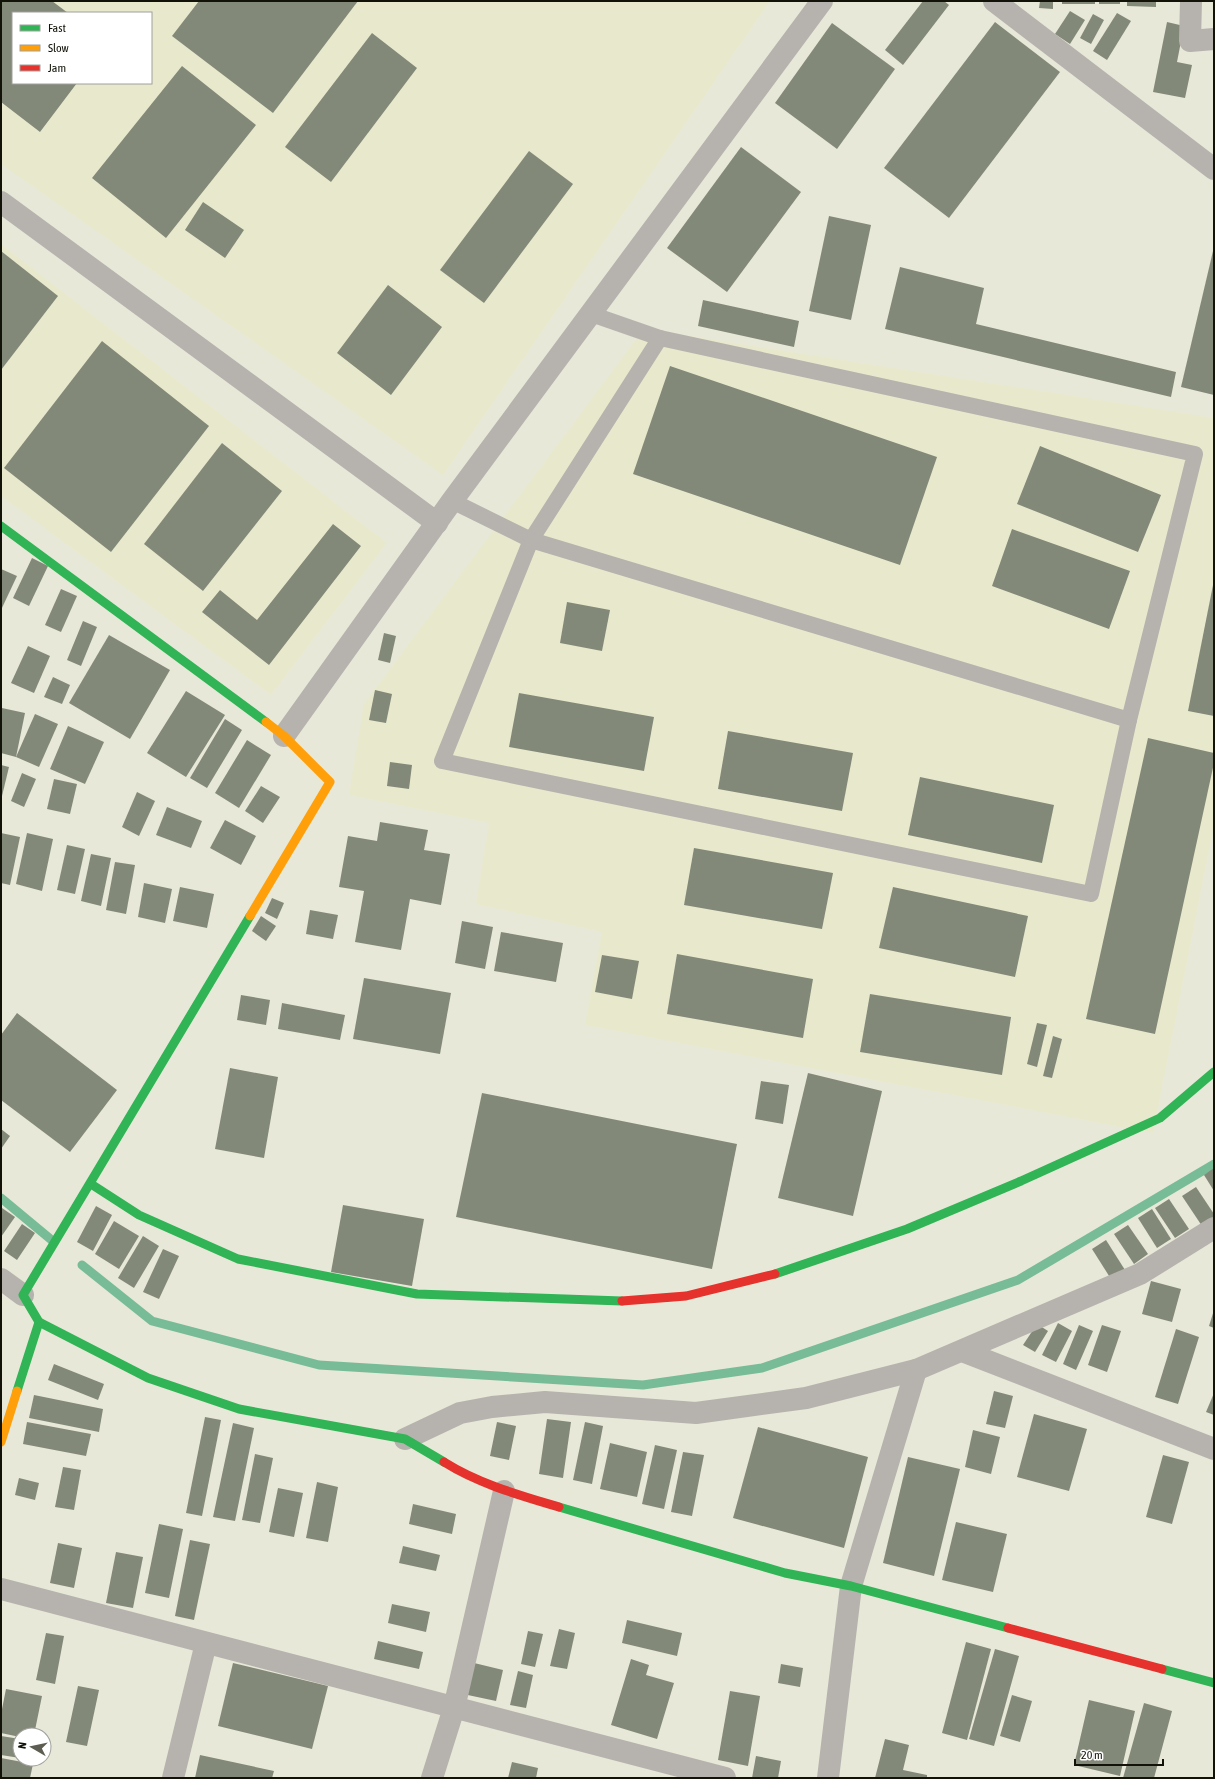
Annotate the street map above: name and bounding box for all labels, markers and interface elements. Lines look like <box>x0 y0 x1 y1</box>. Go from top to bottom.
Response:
legend <box>12 12 152 84</box>
text: Fast <box>48 21 66 35</box>
text: Slow <box>48 41 69 55</box>
text: Jam <box>48 61 66 75</box>
north arrow <box>12 1727 52 1767</box>
text: N <box>16 1741 29 1750</box>
scale bar <box>1075 1741 1163 1767</box>
text: 20 m <box>1081 1748 1103 1762</box>

